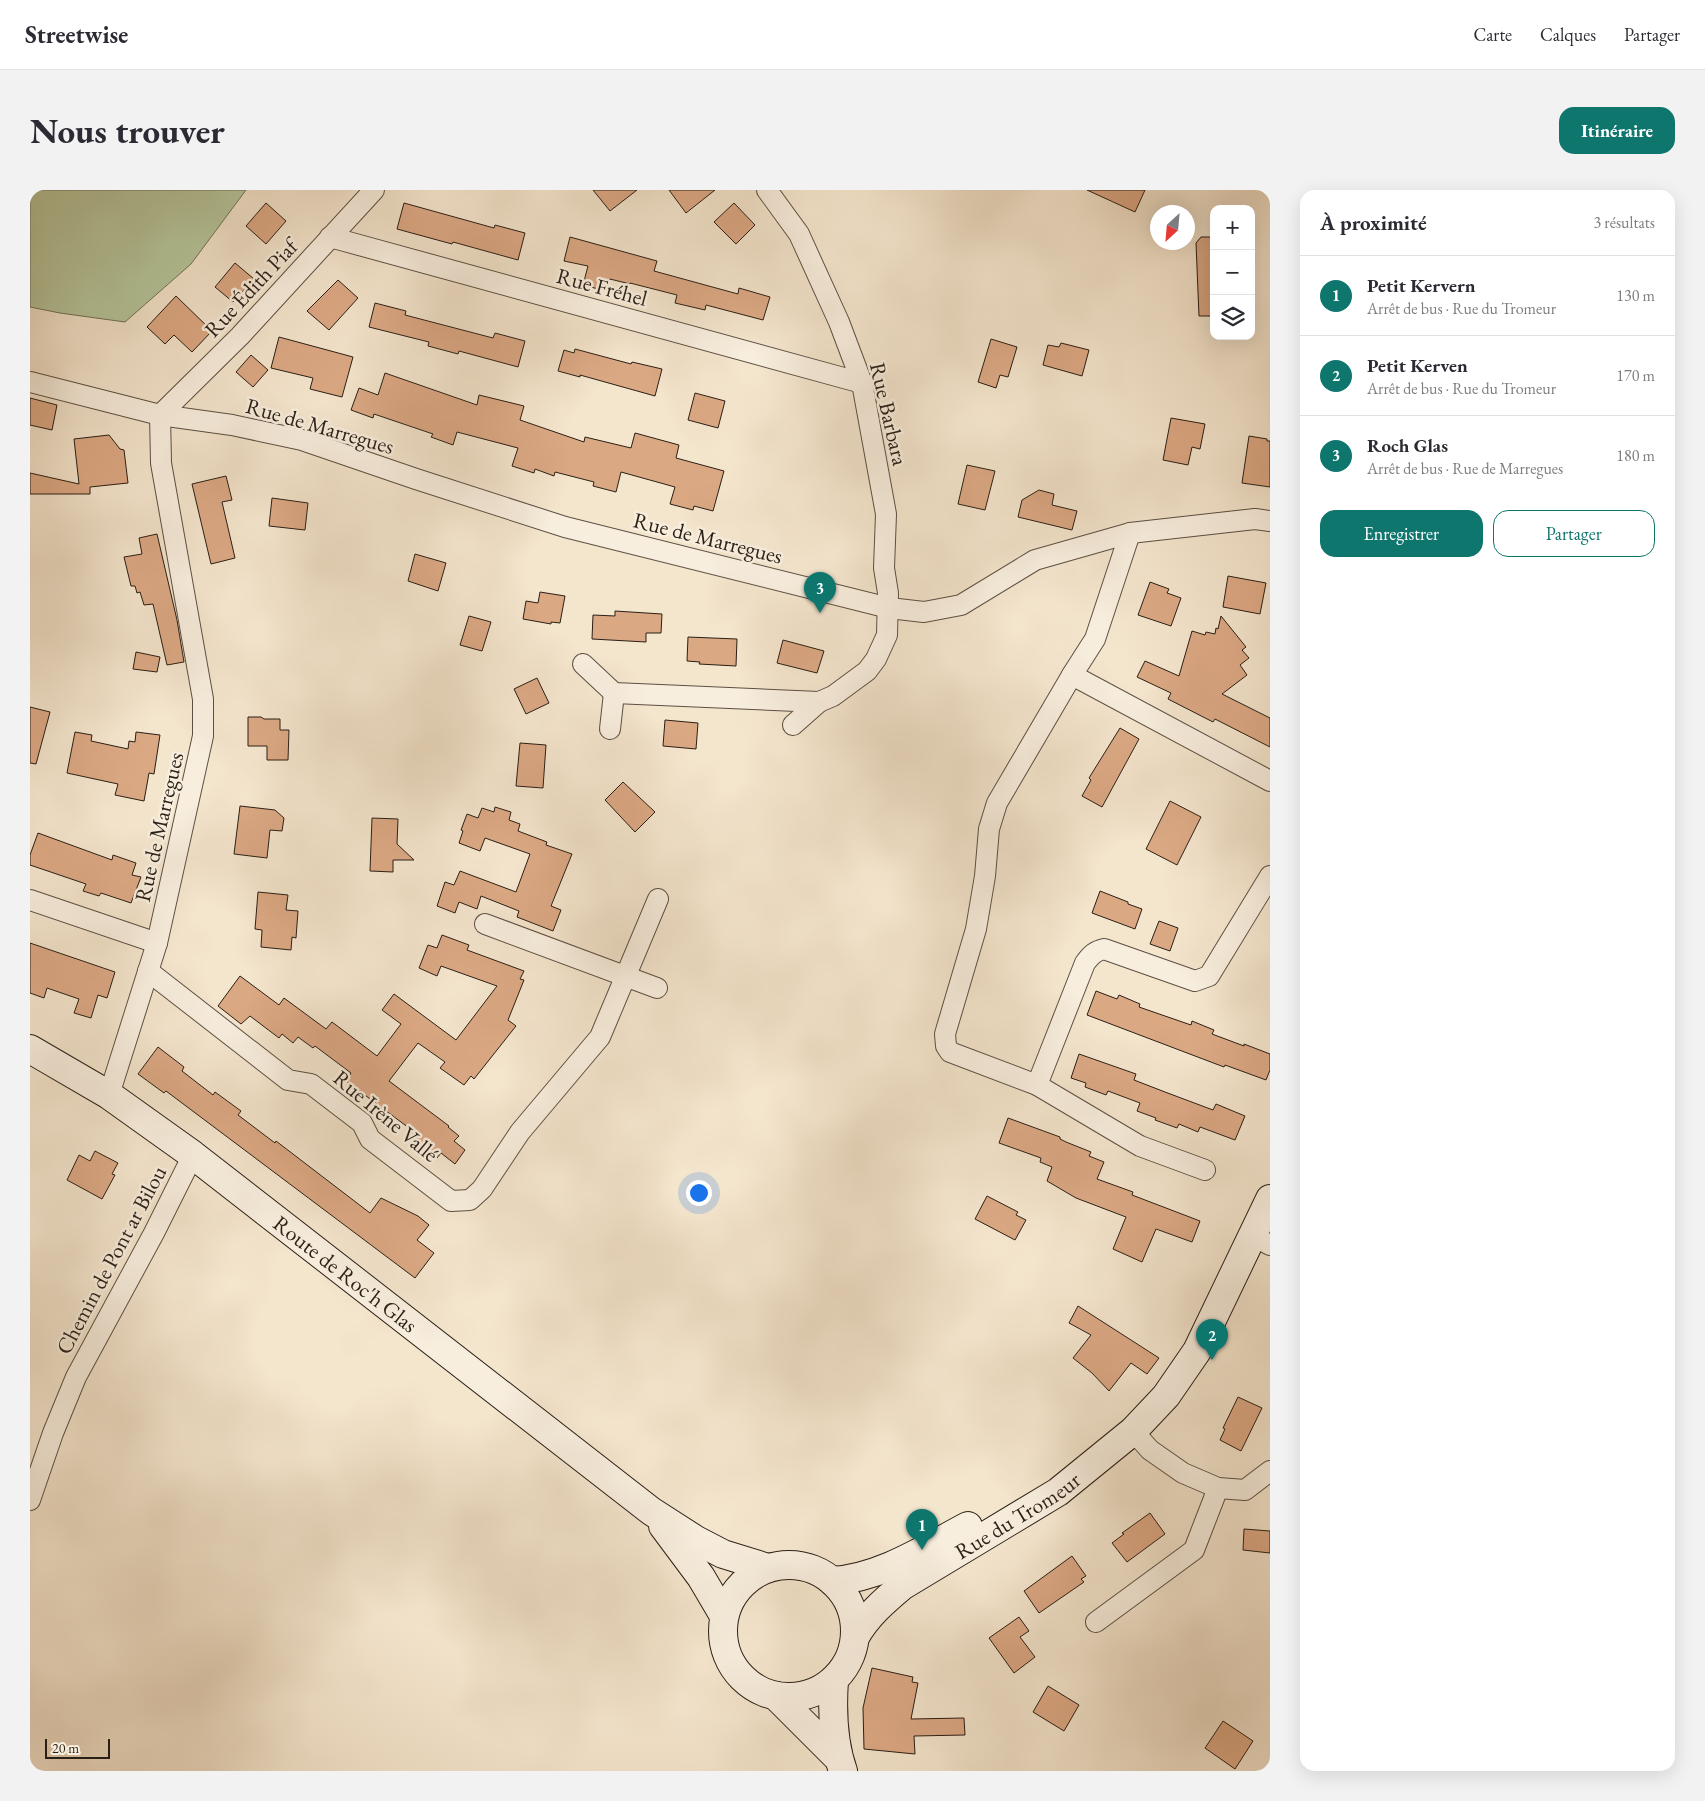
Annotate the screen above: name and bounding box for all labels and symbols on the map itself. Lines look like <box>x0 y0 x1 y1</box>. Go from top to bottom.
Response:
north arrow <box>1150 205 1195 250</box>
street label: Rue Édith Piaf <box>198 230 306 343</box>
street label: Rue Fréhel <box>553 261 651 313</box>
street label: Rue Barbara <box>863 360 915 469</box>
street label: Rue de Marregues <box>243 391 397 461</box>
street label: Rue de Marregues <box>630 505 786 571</box>
pin: 3 <box>804 572 836 613</box>
street label: Rue de Marregues <box>128 749 190 905</box>
street label: Rue Irène Vallé <box>327 1064 445 1169</box>
street label: Chemin de Pont ar Bilou <box>49 1160 173 1359</box>
your location <box>686 1180 712 1206</box>
street label: Route de Roc'h Glas <box>268 1208 424 1339</box>
pin: 2 <box>1196 1319 1228 1360</box>
street label: Rue du Tromeur <box>949 1465 1087 1565</box>
pin: 1 <box>906 1509 938 1550</box>
scale bar <box>45 1736 110 1759</box>

